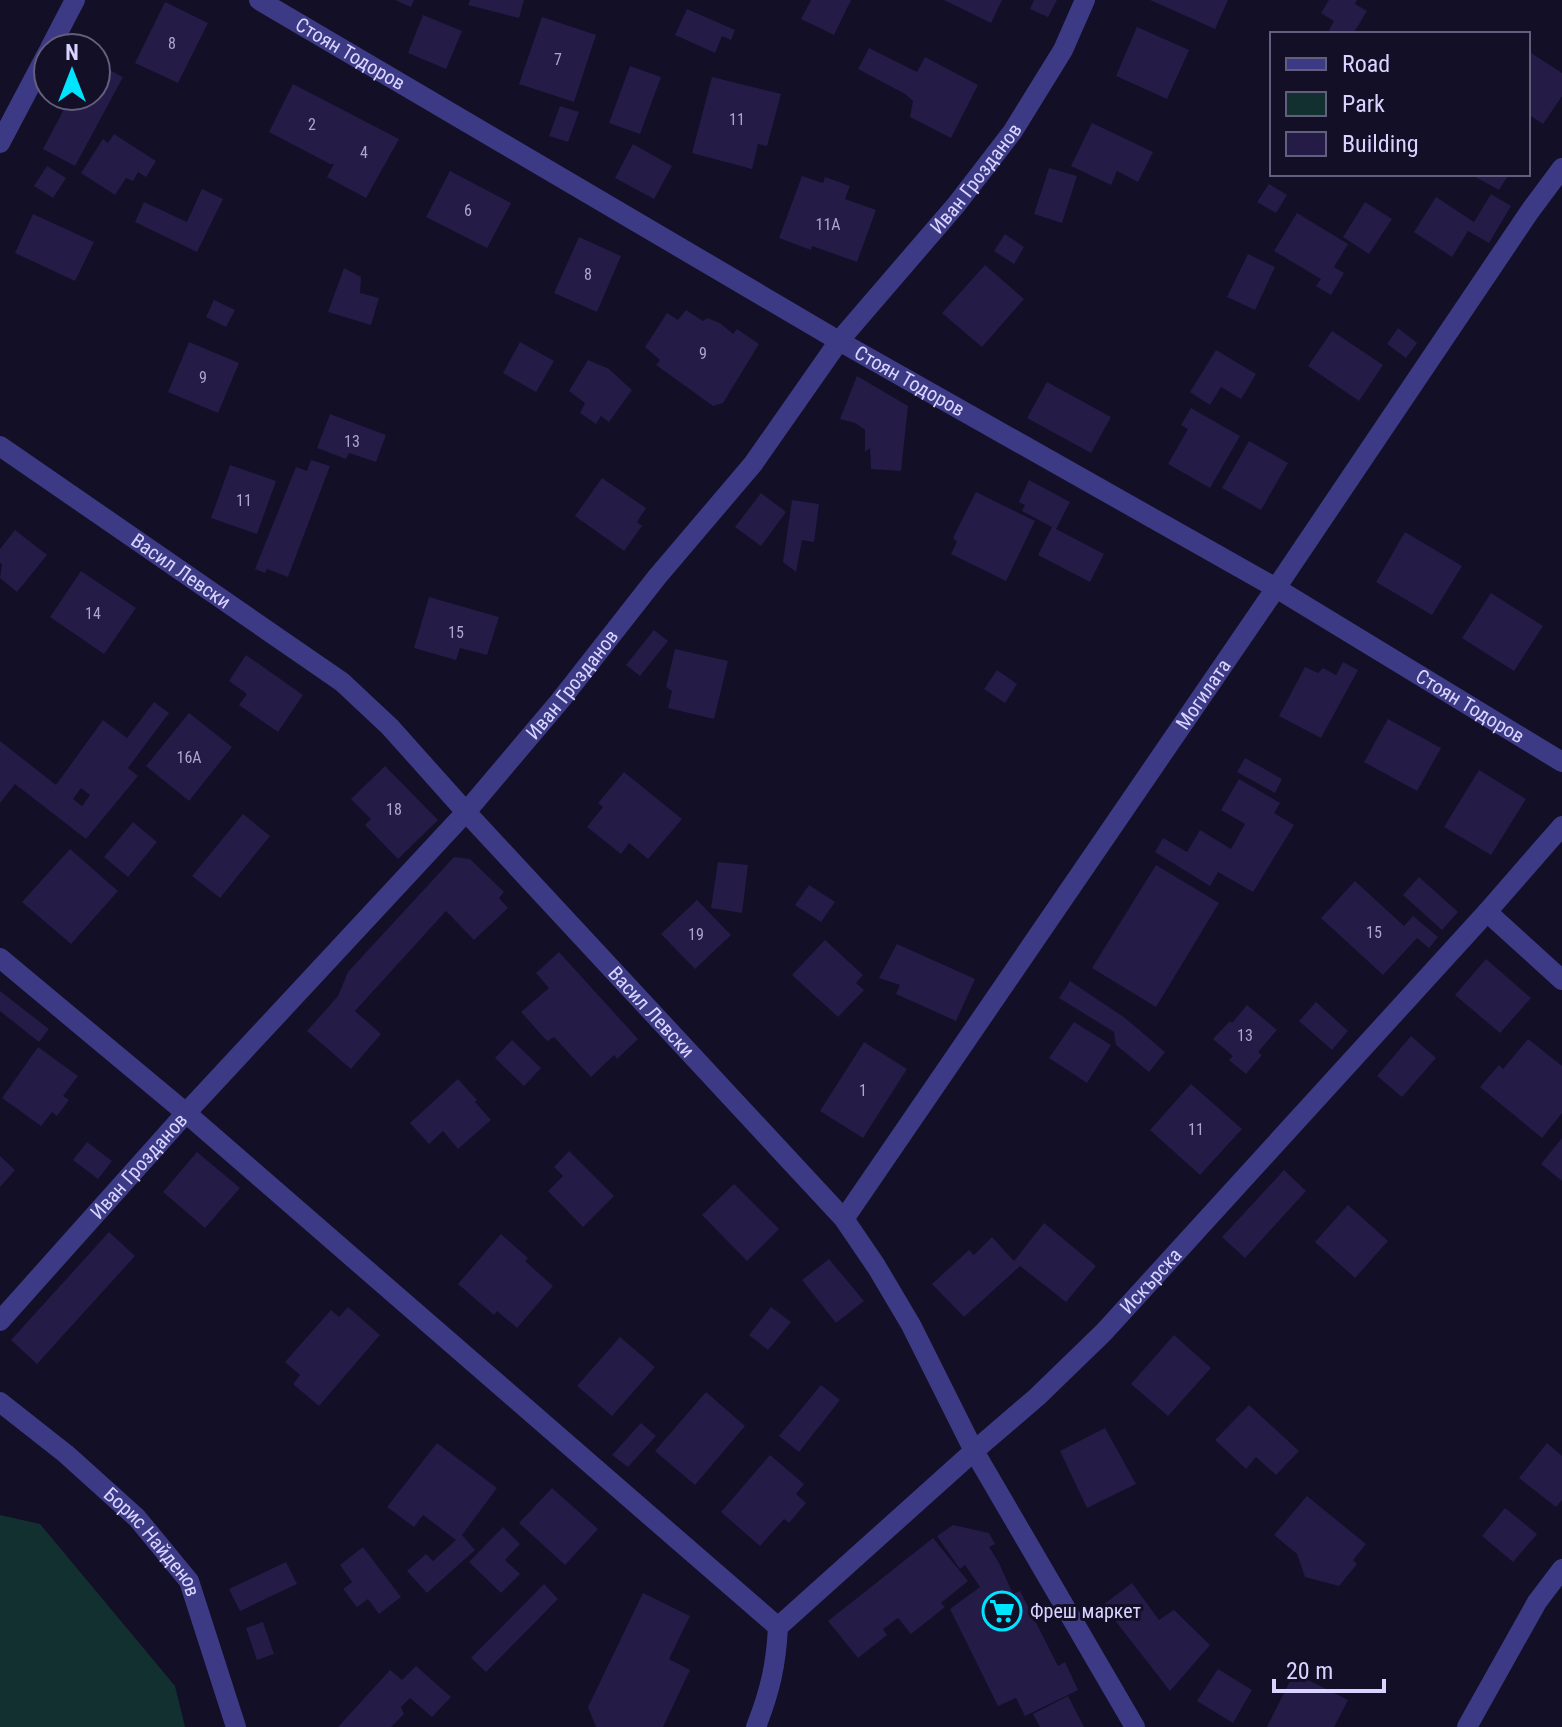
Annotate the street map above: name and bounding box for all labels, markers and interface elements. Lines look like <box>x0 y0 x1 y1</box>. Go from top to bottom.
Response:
street label: Стоян Тодоров <box>291 12 410 95</box>
north arrow <box>32 32 112 112</box>
legend <box>1270 32 1530 176</box>
house number: 8 <box>168 34 176 53</box>
text: N <box>65 40 79 65</box>
house number: 7 <box>554 50 562 69</box>
text: Road <box>1342 50 1390 78</box>
text: Park <box>1342 90 1385 118</box>
house number: 11 <box>729 110 745 129</box>
house number: 2 <box>308 115 316 134</box>
street label: Иван Грозданов <box>925 119 1027 238</box>
text: Building <box>1342 130 1419 158</box>
house number: 4 <box>360 143 368 162</box>
house number: 6 <box>464 201 472 220</box>
house number: 11А <box>815 215 841 234</box>
house number: 8 <box>584 265 592 284</box>
street label: Стоян Тодоров <box>850 340 969 422</box>
house number: 9 <box>699 344 707 363</box>
house number: 9 <box>199 368 207 387</box>
house number: 13 <box>344 432 360 451</box>
house number: 11 <box>236 491 252 510</box>
street label: Васил Левски <box>127 528 235 614</box>
house number: 14 <box>85 604 101 623</box>
house number: 15 <box>448 623 464 642</box>
street label: Иван Грозданов <box>521 625 623 744</box>
street label: Могилата <box>1171 654 1236 734</box>
street label: Стоян Тодоров <box>1411 664 1529 748</box>
house number: 16А <box>176 748 202 767</box>
house number: 18 <box>386 800 402 819</box>
house number: 15 <box>1366 923 1382 942</box>
house number: 19 <box>688 925 704 944</box>
street label: Васил Левски <box>603 961 700 1062</box>
house number: 13 <box>1237 1026 1253 1045</box>
house number: 1 <box>859 1081 867 1100</box>
street label: Иван Грозданов <box>85 1108 192 1224</box>
house number: 11 <box>1188 1120 1204 1139</box>
street label: Искърска <box>1115 1243 1187 1319</box>
street label: Борис Найденов <box>99 1482 205 1599</box>
supermarket icon: Фреш маркет <box>981 1590 1023 1632</box>
place label: Фреш маркет <box>1030 1599 1141 1623</box>
scale bar <box>1274 1643 1384 1693</box>
text: 20 m <box>1286 1657 1333 1685</box>

